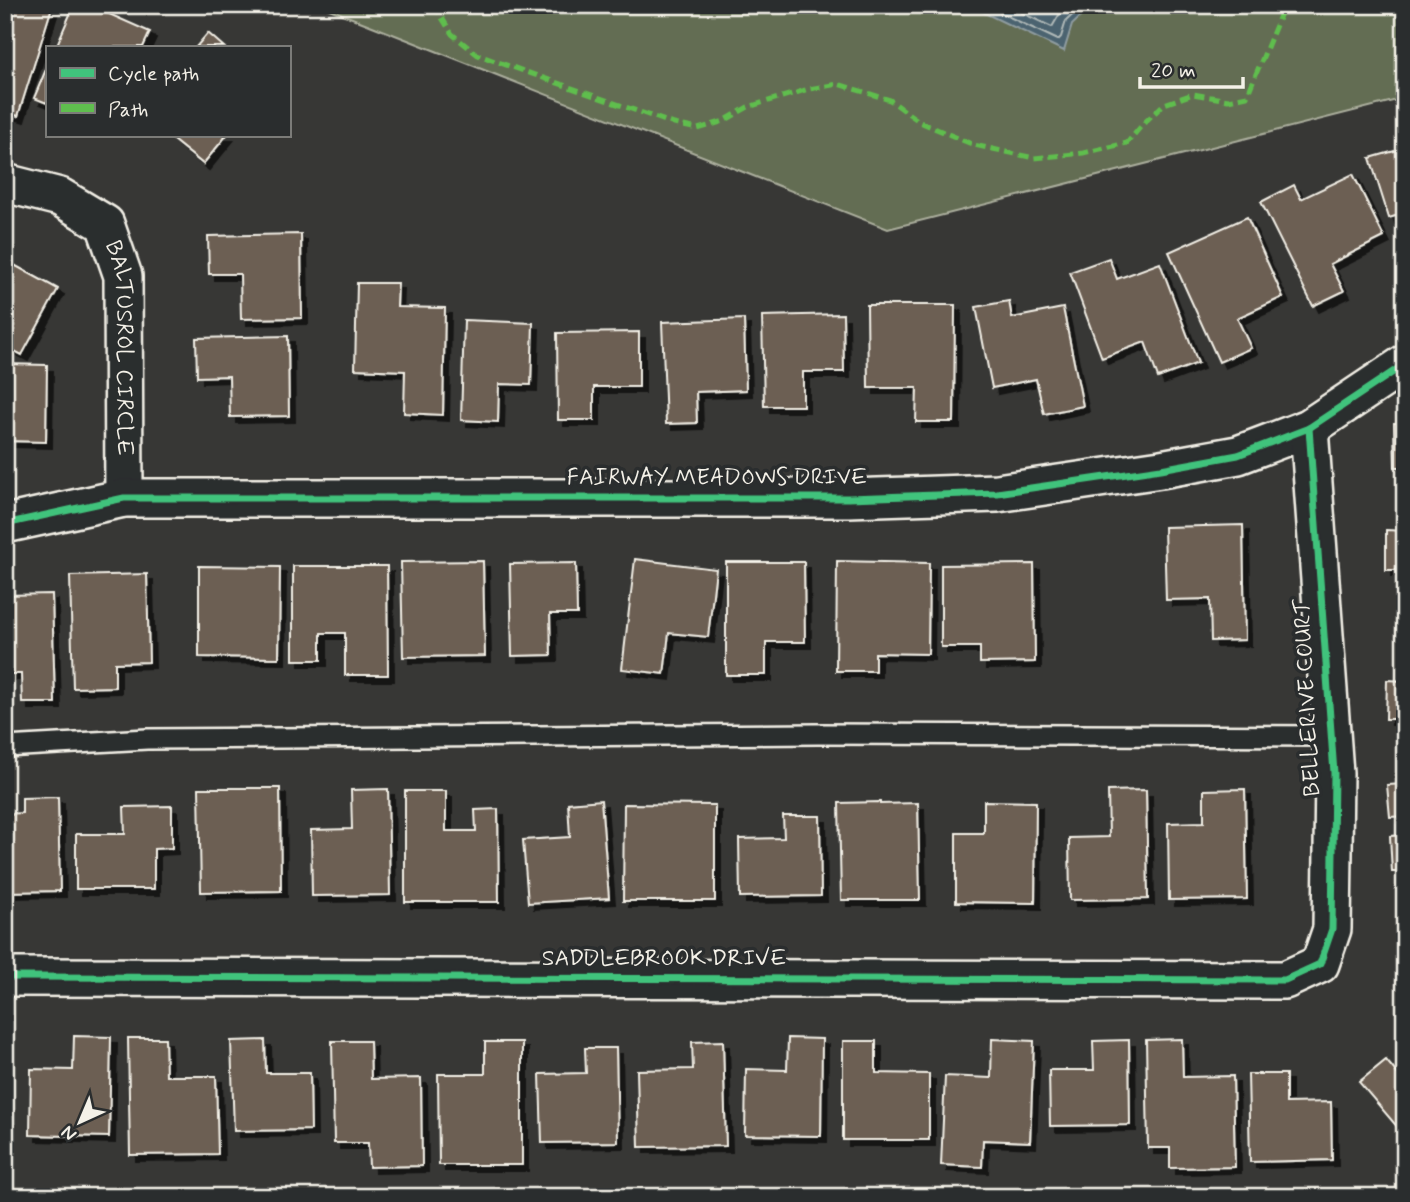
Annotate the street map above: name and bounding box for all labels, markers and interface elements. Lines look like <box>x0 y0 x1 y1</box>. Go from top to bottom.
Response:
legend <box>46 46 290 136</box>
scale bar <box>1140 46 1244 90</box>
text: 20 m <box>1151 57 1196 85</box>
text: Cycle path <box>108 60 199 88</box>
text: Path <box>108 96 148 124</box>
street label: BALTUSROL CIRCLE <box>97 237 139 456</box>
street label: FAIRWAY MEADOWS DRIVE <box>567 463 867 493</box>
street label: BELLERIVE COURT <box>1288 597 1328 797</box>
street label: SADDLEBROOK DRIVE <box>542 944 786 974</box>
north arrow <box>46 1086 116 1156</box>
text: N <box>56 1120 82 1147</box>

